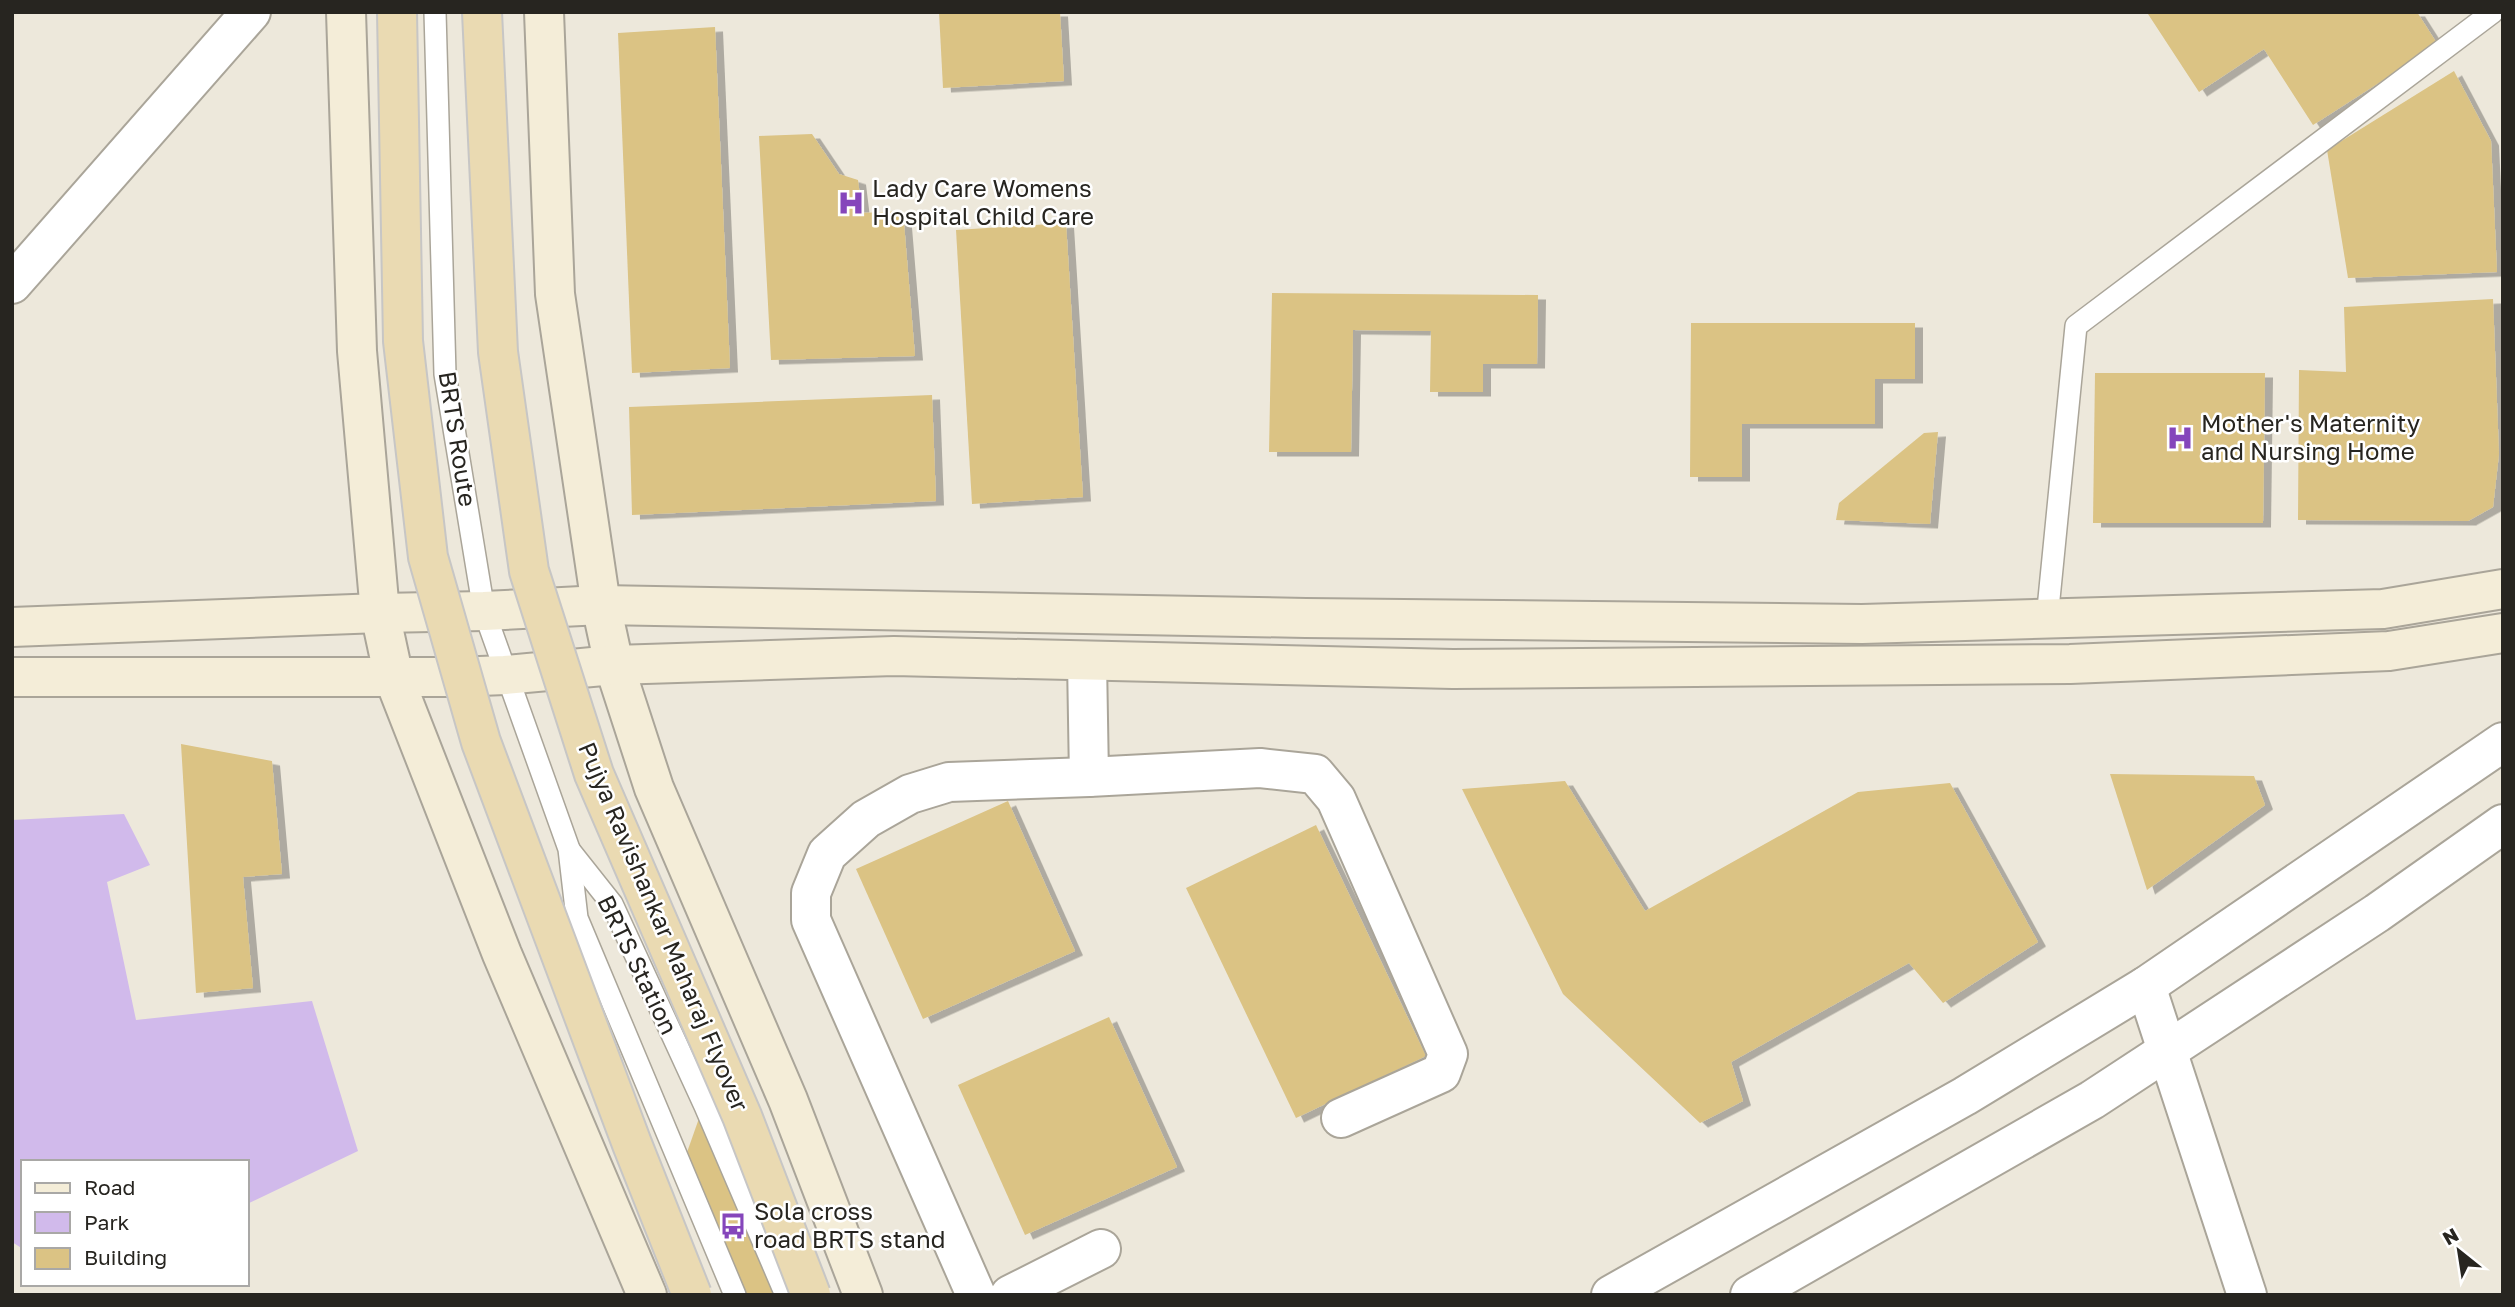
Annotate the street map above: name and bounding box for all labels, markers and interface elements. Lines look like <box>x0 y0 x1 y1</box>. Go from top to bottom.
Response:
place label: Lady Care Womens Hospital Child Care <box>872 173 1094 230</box>
hospital icon: Lady Care Womens Hospital Child Care <box>836 188 866 218</box>
street label: BRTS Route <box>433 369 483 509</box>
place label: Mother's Maternity and Nursing Home <box>2201 408 2420 465</box>
hospital icon: Mother's Maternity and Nursing Home <box>2165 423 2195 453</box>
street label: Pujya Ravishankar Maharaj Flyover <box>573 737 756 1115</box>
street label: BRTS Station <box>592 890 685 1039</box>
legend <box>21 1160 248 1286</box>
text: Road <box>84 1174 135 1200</box>
place label: Sola cross road BRTS stand <box>754 1196 945 1253</box>
text: Park <box>84 1209 130 1235</box>
bus stop icon: Sola cross road BRTS stand <box>718 1211 748 1241</box>
north arrow <box>2424 1216 2494 1286</box>
text: N <box>2438 1222 2462 1249</box>
text: Building <box>84 1244 167 1270</box>

